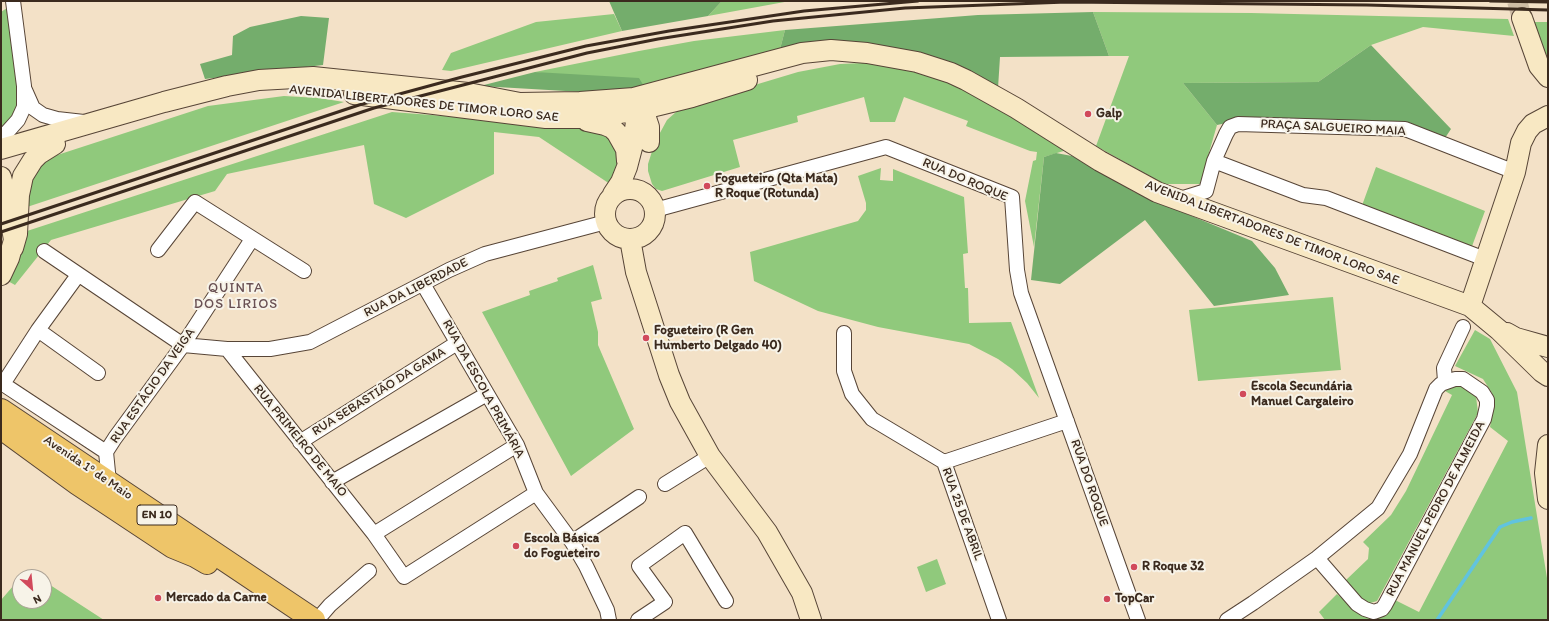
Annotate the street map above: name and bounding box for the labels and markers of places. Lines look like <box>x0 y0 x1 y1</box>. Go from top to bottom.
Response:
place label: Galp <box>1096 106 1122 122</box>
marker: Galp <box>1083 109 1093 119</box>
place label: Fogueteiro (Qta Mata) R Roque (Rotunda) <box>715 171 838 202</box>
marker: Fogueteiro (Qta Mata) R Roque (Rotunda) <box>702 181 712 191</box>
place label: Fogueteiro (R Gen Humberto Delgado 40) <box>654 323 782 354</box>
marker: Fogueteiro (R Gen Humberto Delgado 40) <box>641 333 651 343</box>
place label: Escola Secundária Manuel Cargaleiro <box>1251 379 1354 410</box>
marker: Escola Secundária Manuel Cargaleiro <box>1238 389 1248 399</box>
place label: Escola Básica do Fogueteiro <box>524 531 600 562</box>
marker: Escola Básica do Fogueteiro <box>511 541 521 551</box>
place label: R Roque 32 <box>1142 559 1204 575</box>
marker: R Roque 32 <box>1129 562 1139 572</box>
place label: Mercado da Carne <box>166 590 267 606</box>
place label: TopCar <box>1115 591 1154 607</box>
marker: Mercado da Carne <box>153 593 163 603</box>
marker: TopCar <box>1102 594 1112 604</box>

